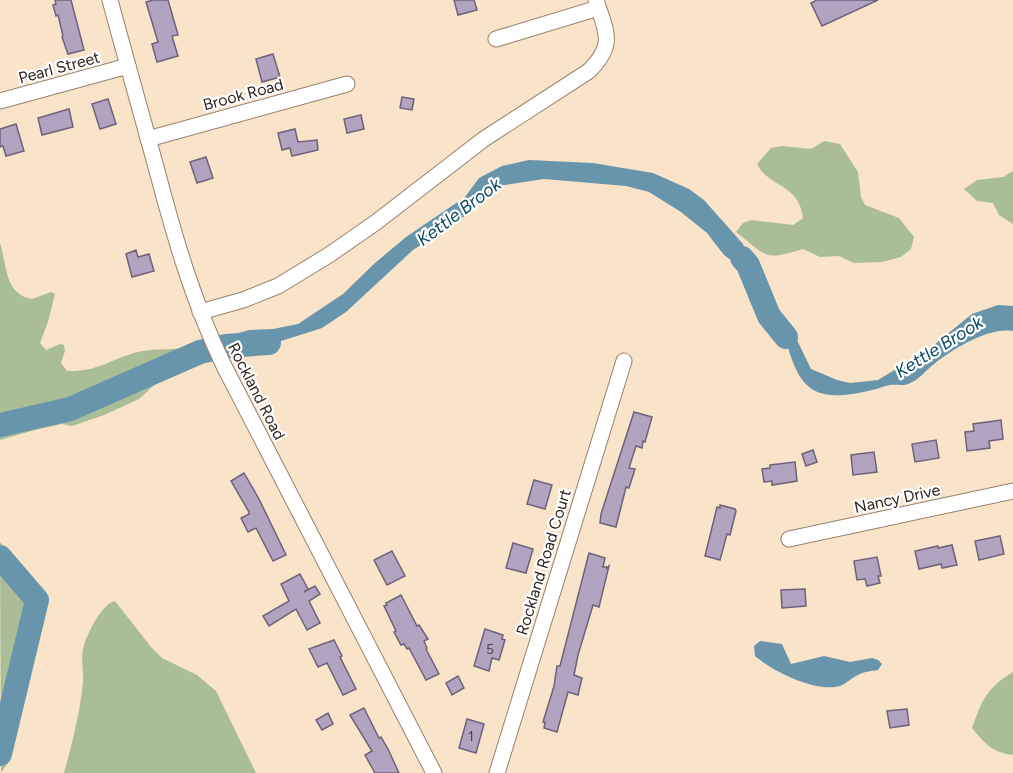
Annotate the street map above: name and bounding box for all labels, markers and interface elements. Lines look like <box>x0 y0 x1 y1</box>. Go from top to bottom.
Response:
street label: Pearl Street <box>16 47 102 87</box>
street label: Brook Road <box>201 75 285 114</box>
water label: Kettle Brook <box>413 172 506 251</box>
water label: Kettle Brook <box>891 311 988 383</box>
street label: Rockland Road <box>224 339 289 443</box>
street label: Nancy Drive <box>852 480 942 517</box>
street label: Rockland Road Court <box>512 487 575 637</box>
house number: 5 <box>486 641 494 658</box>
house number: 1 <box>468 728 474 745</box>

